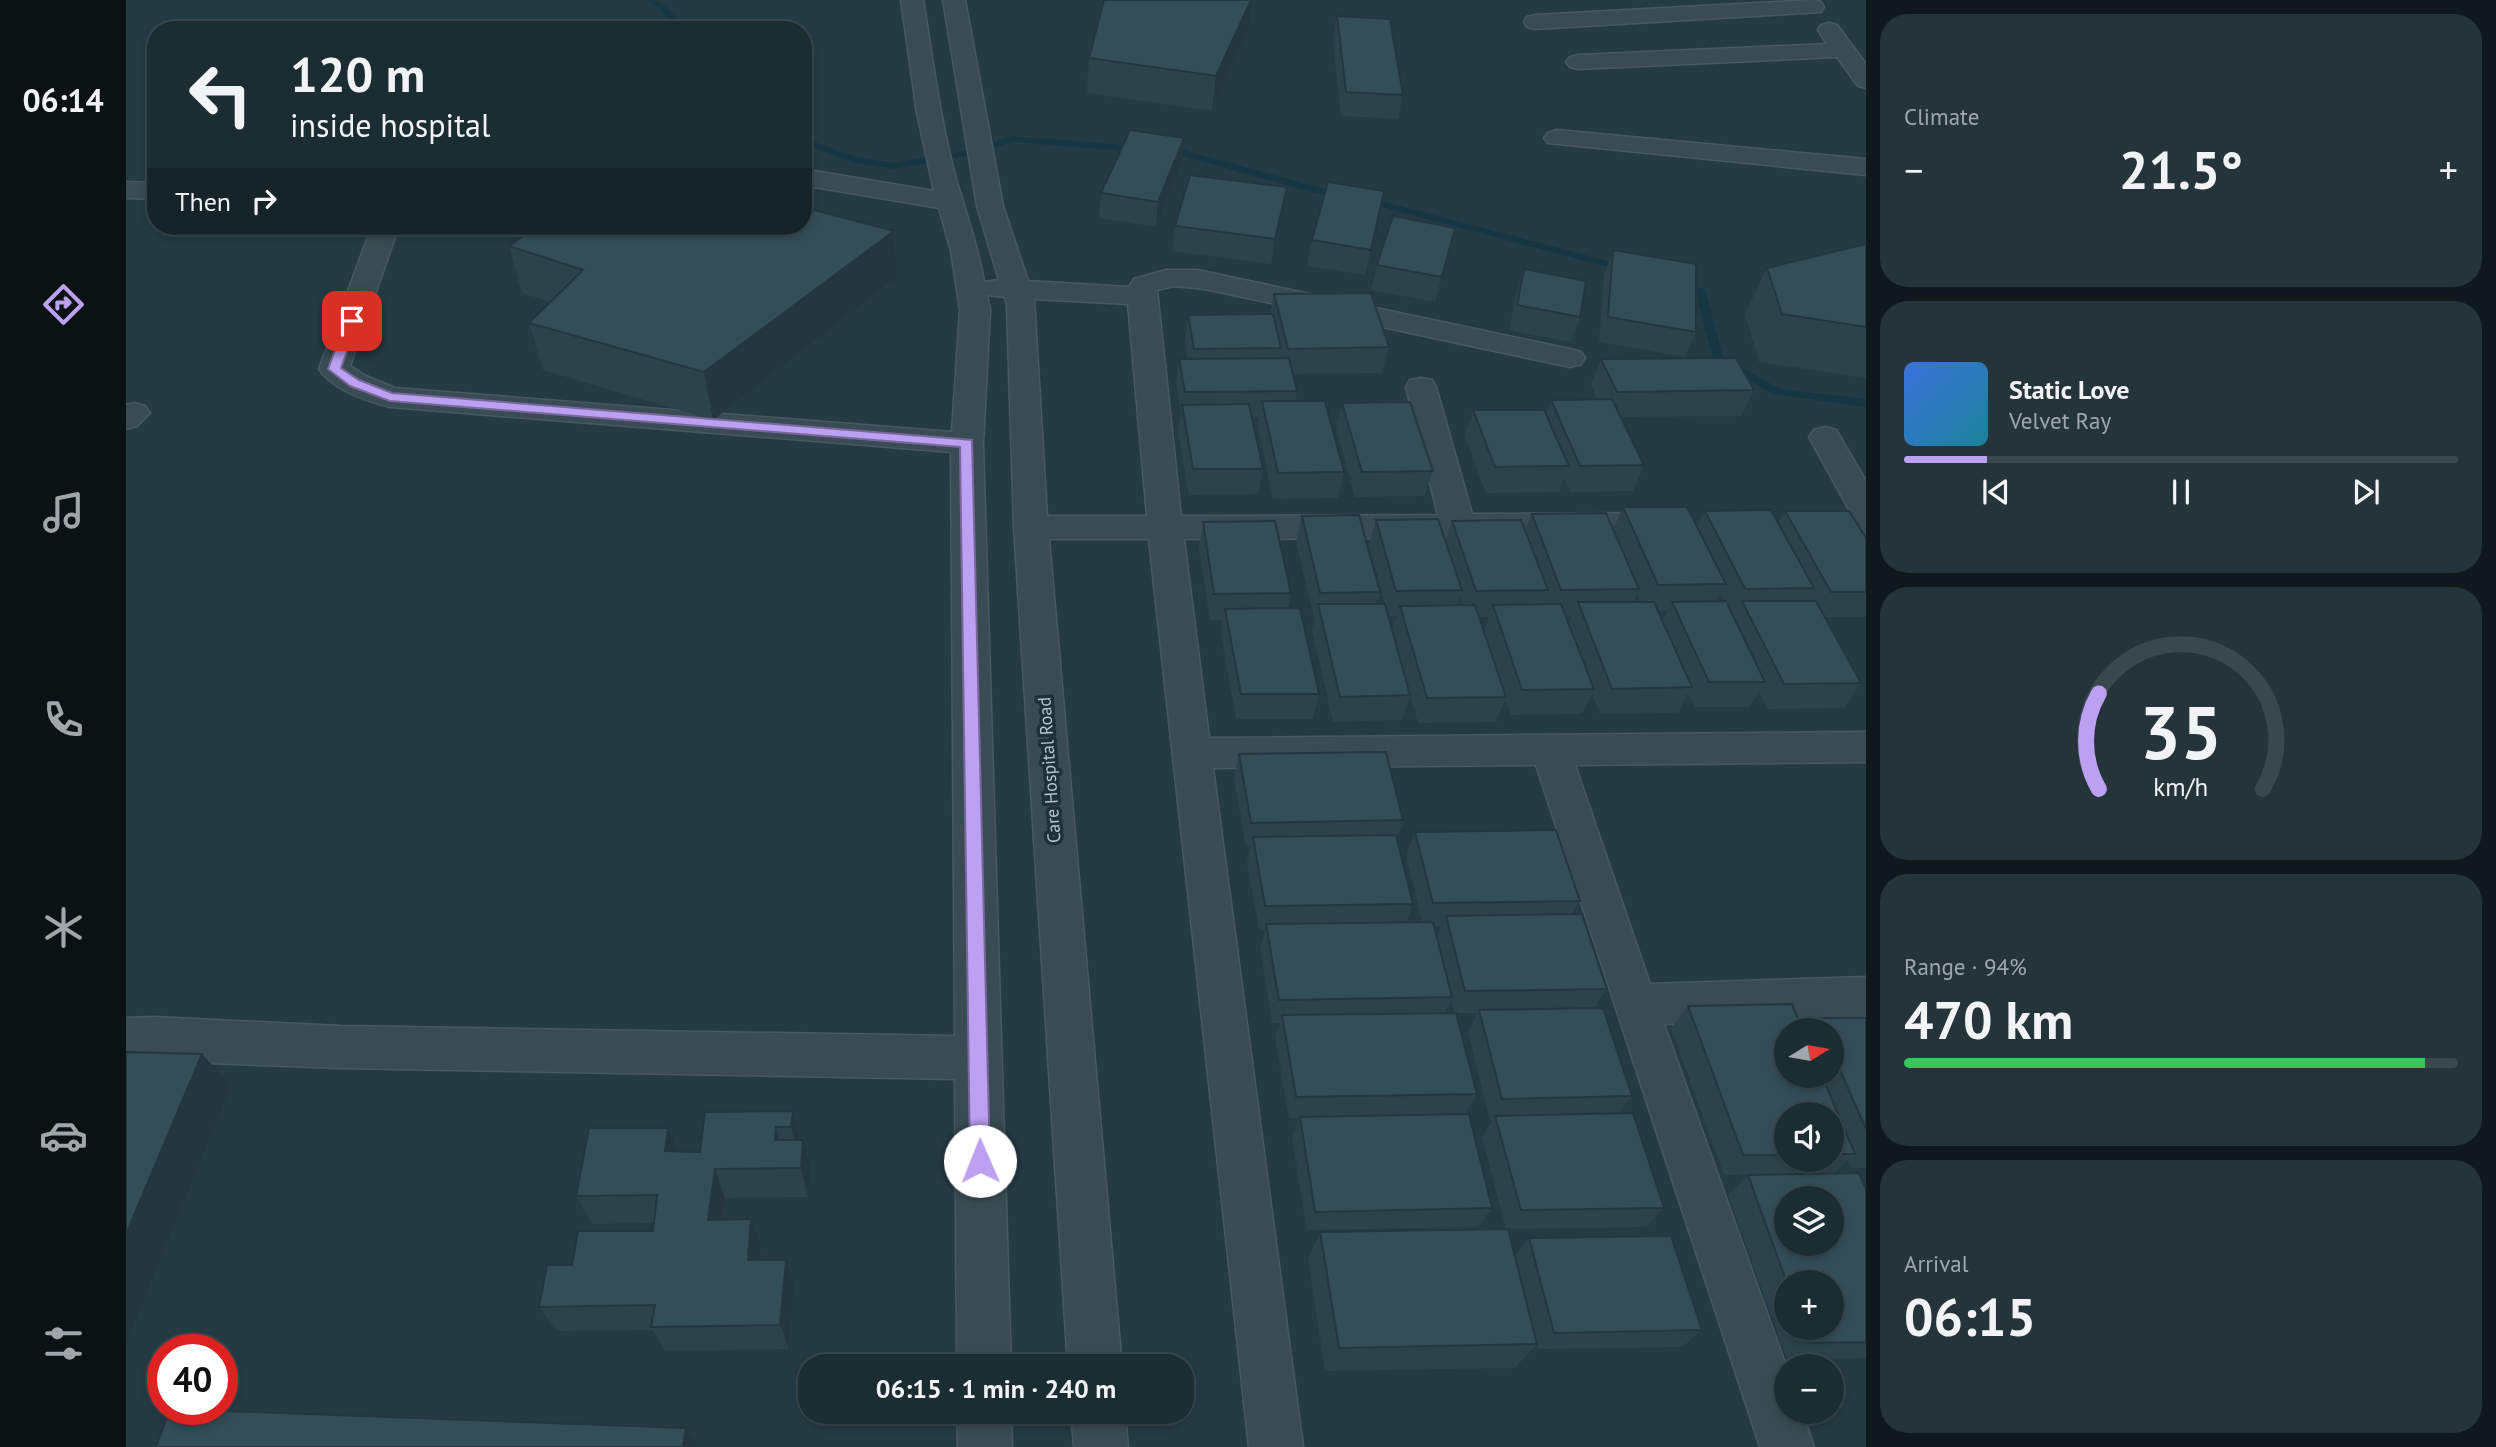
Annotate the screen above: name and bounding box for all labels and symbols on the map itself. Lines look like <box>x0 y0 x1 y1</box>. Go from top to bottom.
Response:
pin <box>322 291 382 351</box>
street label: Care Hospital Road <box>1032 696 1066 844</box>
north arrow <box>1774 1018 1844 1088</box>
position arrow <box>943 1124 1017 1198</box>
speed limit sign: 40 <box>147 1334 238 1425</box>

